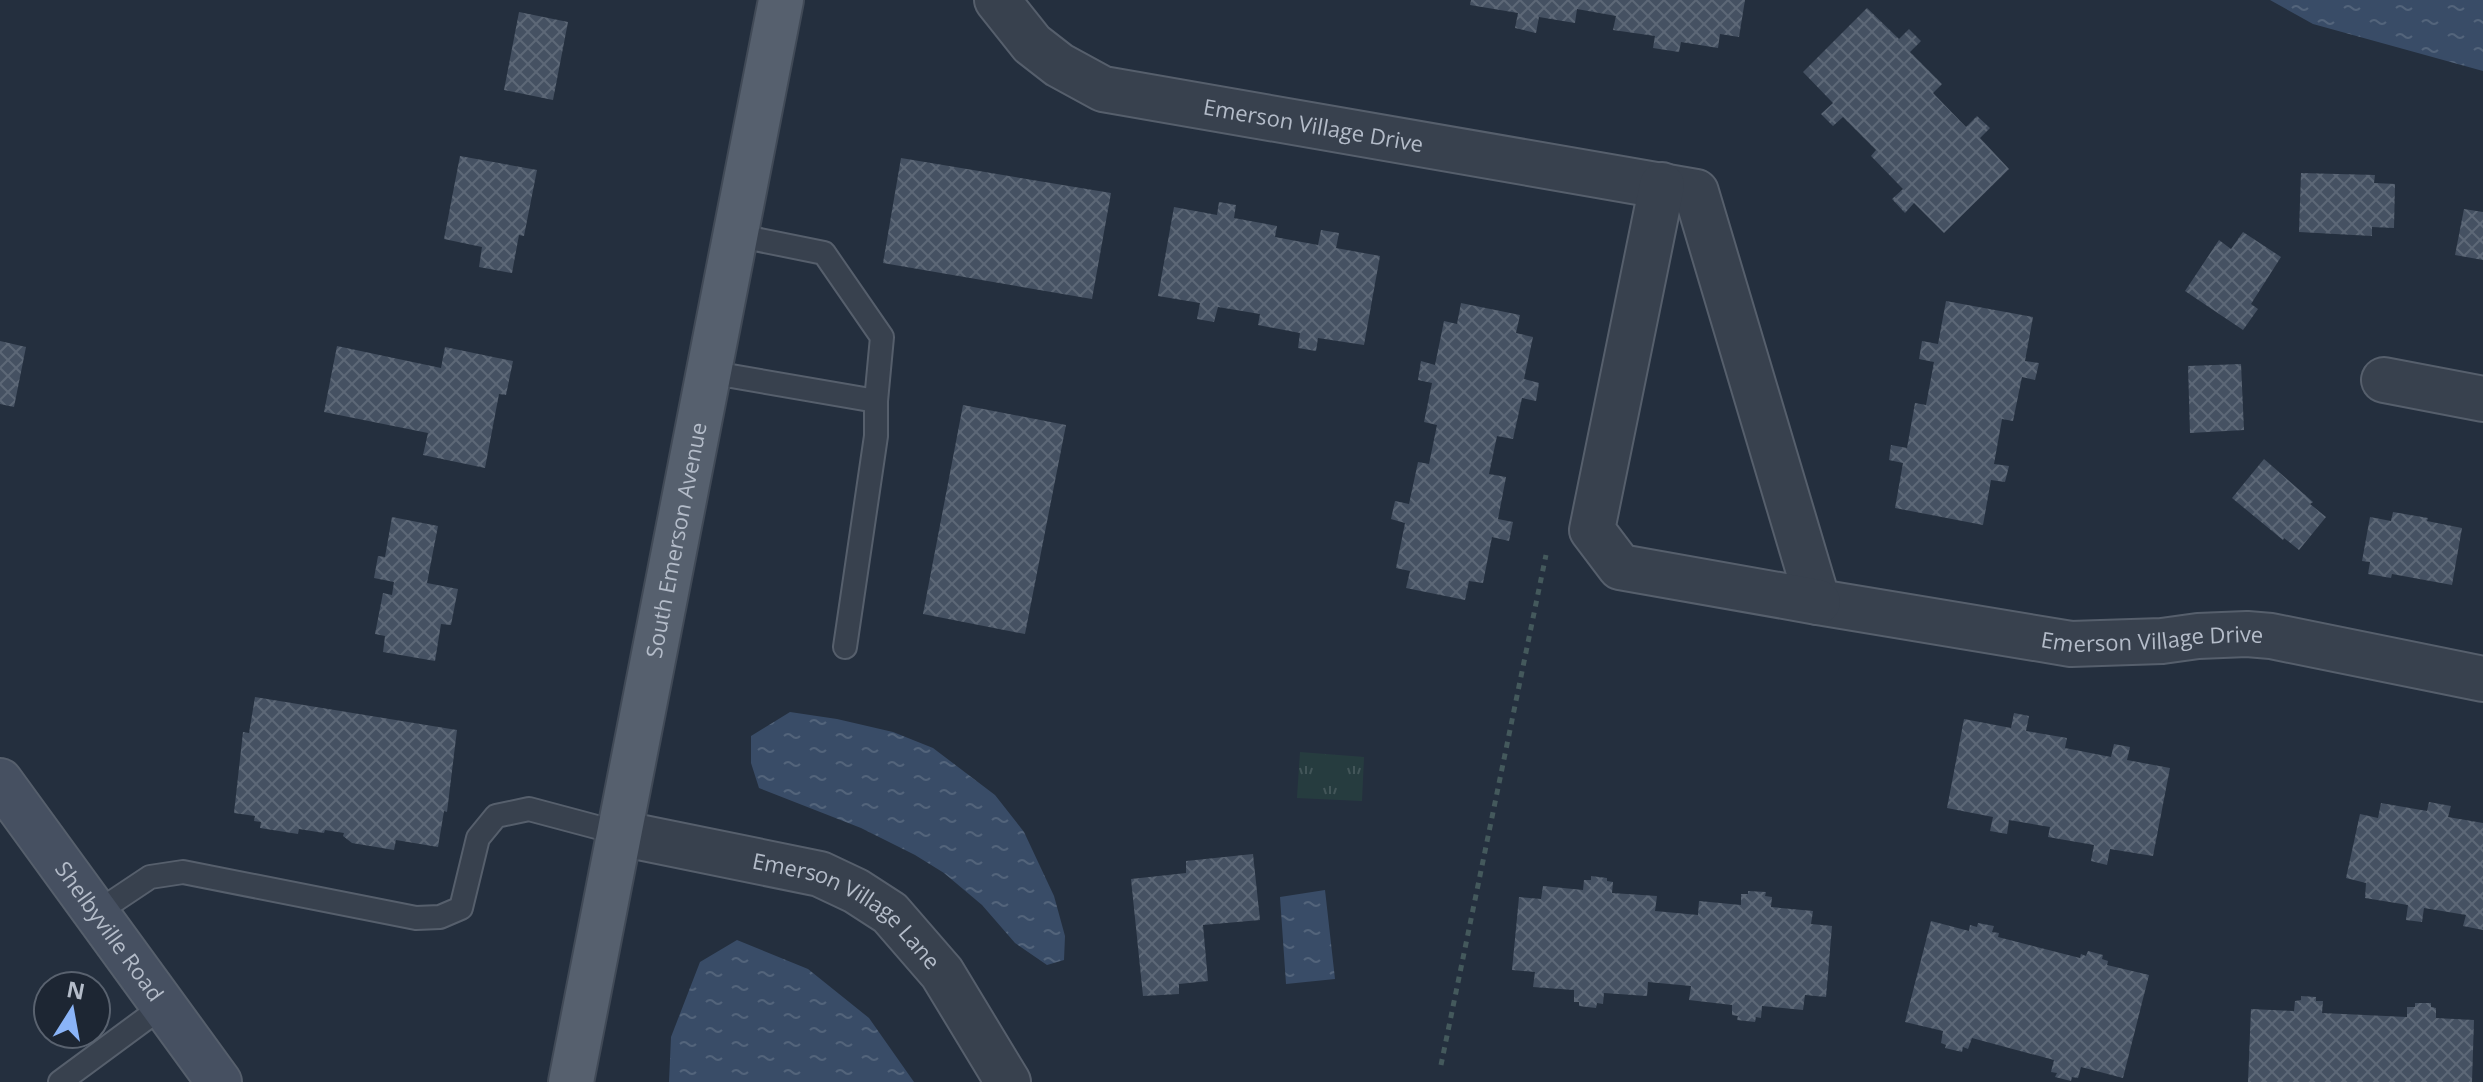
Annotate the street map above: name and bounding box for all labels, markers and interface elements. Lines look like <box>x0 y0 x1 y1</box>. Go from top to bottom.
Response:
street label: Emerson Village Drive <box>1201 91 1426 158</box>
street label: South Emerson Avenue <box>638 420 713 660</box>
street label: Emerson Village Drive <box>2039 618 2265 658</box>
street label: Emerson Village Lane <box>750 845 948 975</box>
street label: Shelbyville Road <box>49 855 171 1007</box>
north arrow <box>32 970 112 1050</box>
text: N <box>64 973 88 1006</box>

